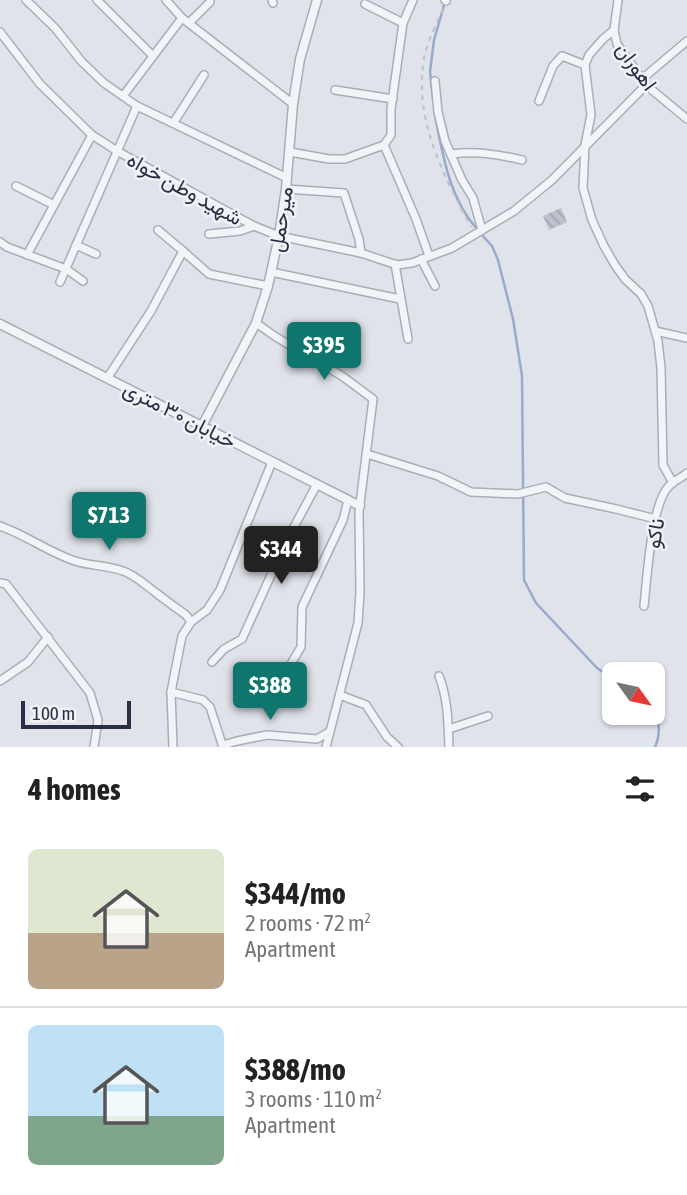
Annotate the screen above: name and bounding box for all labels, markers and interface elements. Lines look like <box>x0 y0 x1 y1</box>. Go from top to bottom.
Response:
street label: اهوران <box>610 37 662 96</box>
street label: شهید وطن خواه <box>122 147 247 231</box>
street label: میرحمل <box>263 184 299 254</box>
pin: $395 <box>283 322 365 382</box>
text: $395 <box>303 332 345 358</box>
street label: خیابان ۳۰ متری <box>119 375 240 454</box>
pin: $713 <box>68 492 150 552</box>
text: $713 <box>88 502 130 528</box>
street label: ناکو <box>640 516 670 550</box>
pin: $344 <box>240 526 322 586</box>
text: $344 <box>260 536 302 562</box>
pin: $388 <box>229 662 311 722</box>
north arrow <box>602 662 665 724</box>
map controls <box>602 662 665 725</box>
text: $388 <box>249 672 291 698</box>
scale bar <box>21 698 131 730</box>
text: 100 m <box>32 702 75 724</box>
icon: filters <box>621 770 659 808</box>
text: 4 homes <box>28 772 121 806</box>
text: $344/mo <box>245 876 346 910</box>
icon: home <box>84 877 168 961</box>
text: 2 rooms · 72 m² <box>245 910 371 936</box>
text: Apartment <box>245 936 336 962</box>
text: $388/mo <box>245 1052 346 1086</box>
icon: home <box>84 1053 168 1137</box>
text: 3 rooms · 110 m² <box>245 1086 382 1112</box>
text: Apartment <box>245 1112 336 1138</box>

